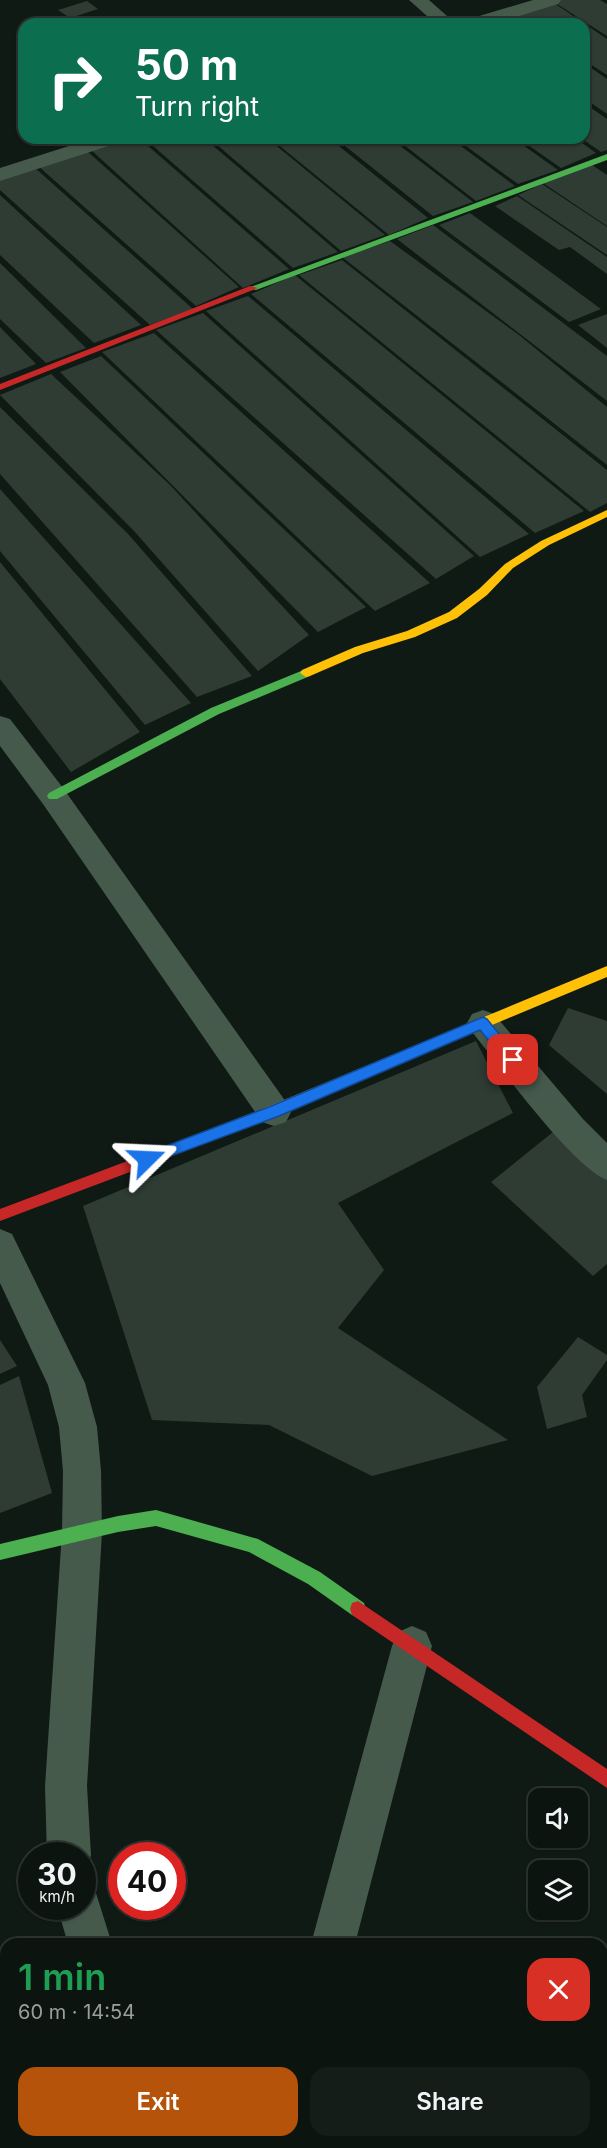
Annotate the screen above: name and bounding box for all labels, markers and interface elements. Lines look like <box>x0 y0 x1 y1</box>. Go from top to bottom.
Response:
text: 50 m <box>135 39 238 90</box>
icon: right <box>36 42 114 120</box>
text: Turn right <box>135 90 259 123</box>
pin <box>487 1034 538 1085</box>
icon: arrive <box>496 1043 529 1076</box>
position arrow <box>115 1127 179 1191</box>
map controls <box>528 1788 588 1920</box>
button: sound <box>528 1788 588 1848</box>
speed limit sign: 40 <box>108 1842 186 1920</box>
text: 30 <box>37 1856 77 1892</box>
button: layers <box>528 1860 588 1920</box>
text: km/h <box>39 1887 75 1906</box>
text: 1 min <box>18 1955 106 1999</box>
button: close <box>527 1958 590 2021</box>
text: 60 m · 14:54 <box>18 2000 135 2024</box>
button: Exit <box>18 2067 298 2136</box>
button: Share <box>310 2067 590 2136</box>

